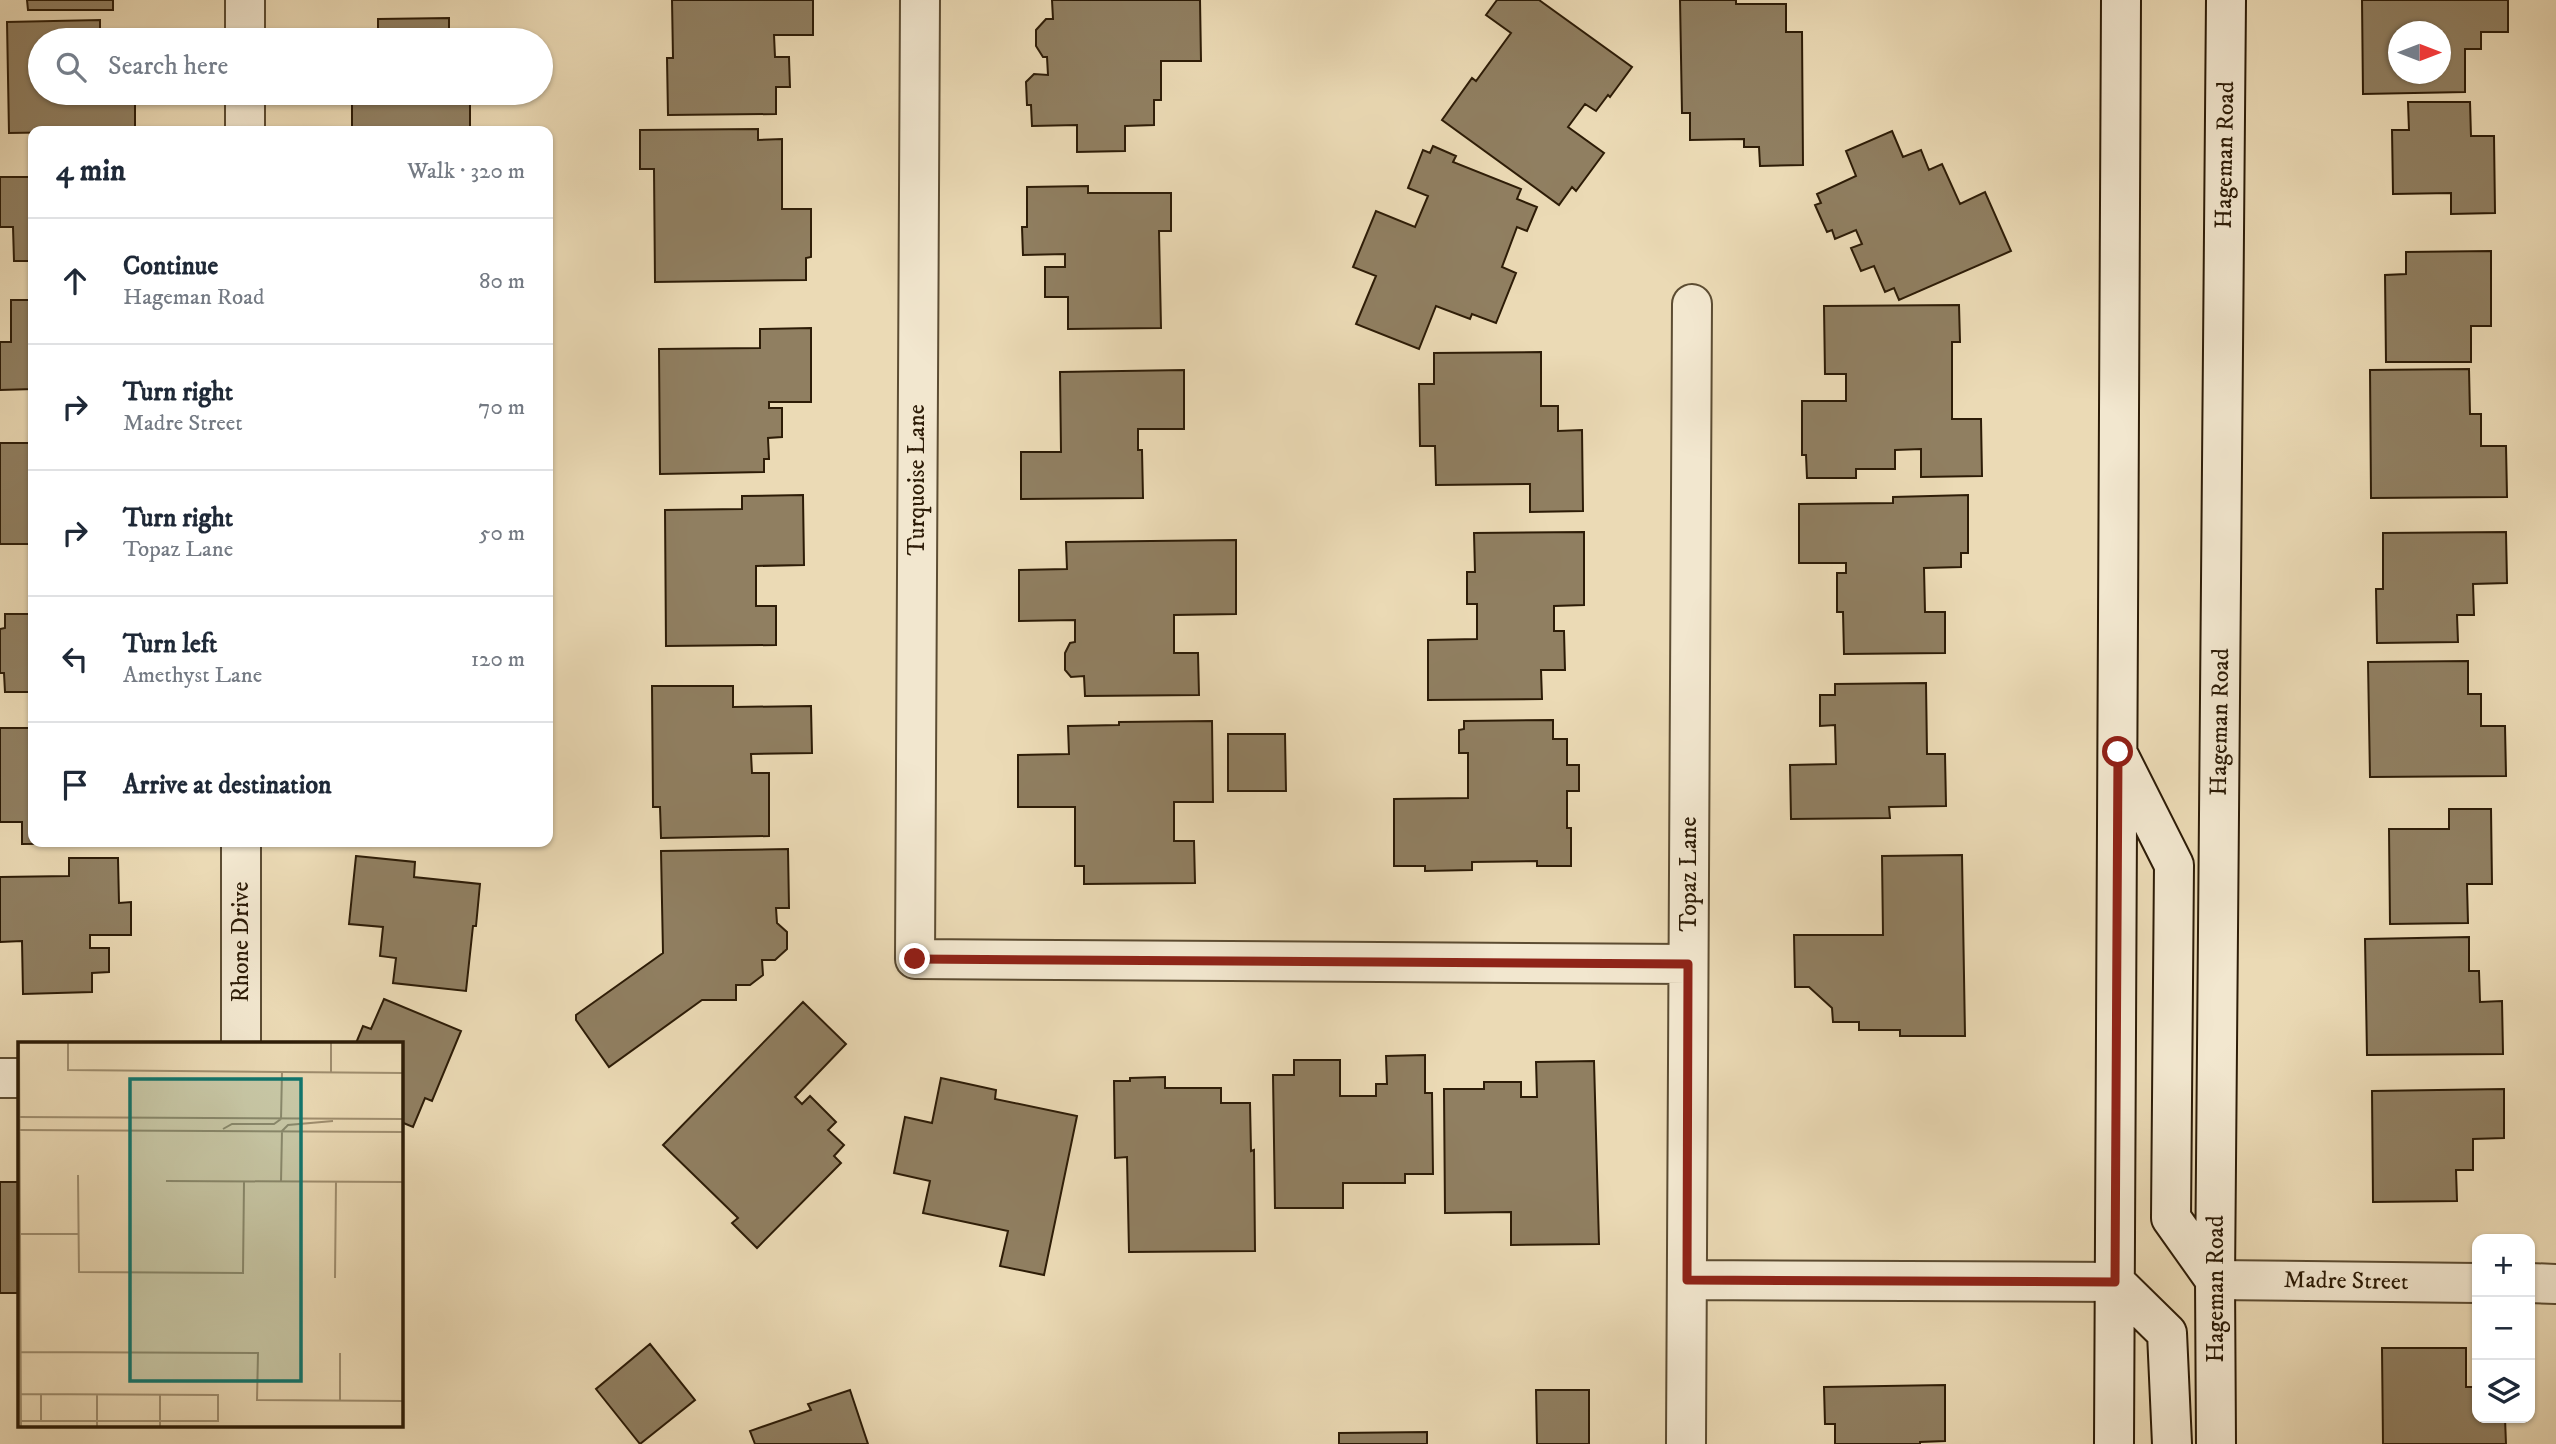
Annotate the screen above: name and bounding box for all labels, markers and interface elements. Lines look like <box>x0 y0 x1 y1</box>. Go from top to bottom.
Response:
north arrow <box>2388 21 2451 84</box>
search box <box>28 28 553 105</box>
icon: search <box>52 48 90 86</box>
text: Search here <box>108 50 228 83</box>
street label: Hageman Road <box>2209 81 2241 229</box>
text: 4 min <box>56 153 126 190</box>
text: Walk · 320 m <box>407 157 525 186</box>
text: Continue <box>123 250 218 283</box>
icon: ahead <box>56 262 94 300</box>
text: 80 m <box>479 267 525 296</box>
text: Hageman Road <box>123 283 264 312</box>
text: Turn right <box>123 376 233 409</box>
icon: right <box>56 388 94 426</box>
text: 70 m <box>478 393 525 422</box>
street label: Turquoise Lane <box>902 404 932 556</box>
text: Madre Street <box>123 409 243 438</box>
text: Turn right <box>123 502 233 535</box>
icon: right <box>56 514 94 552</box>
text: 50 m <box>479 519 525 548</box>
text: Topaz Lane <box>123 535 233 564</box>
text: Turn left <box>123 628 217 661</box>
icon: left <box>56 640 94 678</box>
text: 120 m <box>471 645 525 674</box>
street label: Hageman Road <box>2204 648 2236 796</box>
text: Amethyst Lane <box>123 661 262 690</box>
route start <box>2102 736 2133 767</box>
icon: arrive <box>56 766 94 804</box>
text: Arrive at destination <box>123 769 332 802</box>
street label: Topaz Lane <box>1674 816 1704 931</box>
street label: Rhone Drive <box>226 881 256 1003</box>
route end <box>899 943 930 974</box>
inset map <box>18 1042 402 1426</box>
street label: Hageman Road <box>2201 1215 2231 1363</box>
map controls <box>2472 1234 2535 1423</box>
button: + <box>2472 1234 2535 1297</box>
street label: Madre Street <box>2283 1265 2409 1297</box>
button: − <box>2472 1297 2535 1360</box>
button: layers <box>2472 1360 2535 1423</box>

